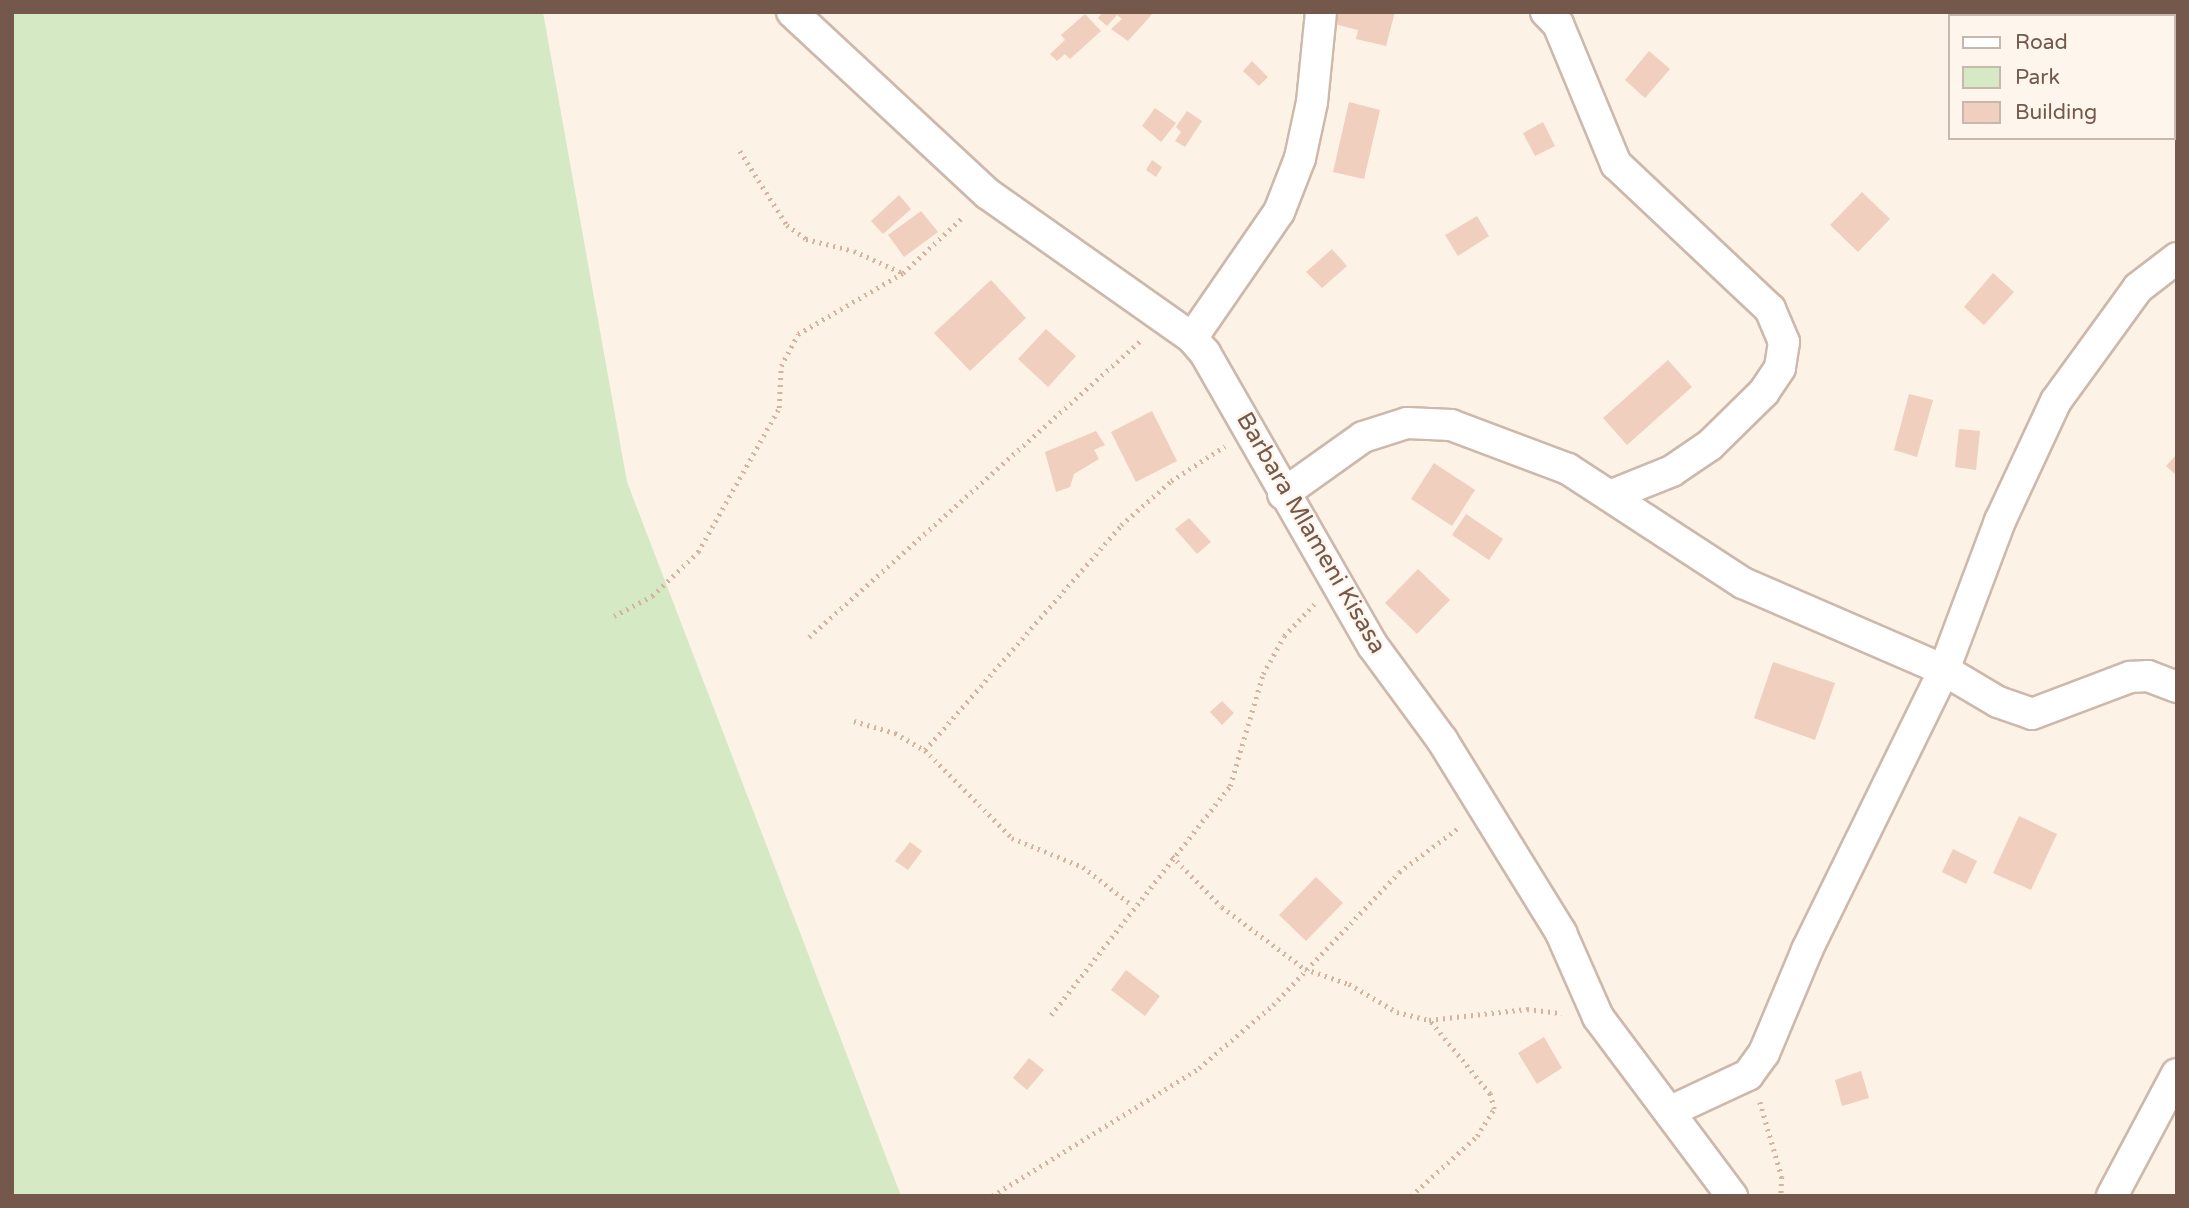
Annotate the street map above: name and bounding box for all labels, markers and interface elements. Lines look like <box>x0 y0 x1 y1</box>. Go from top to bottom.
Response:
legend <box>1948 14 2175 140</box>
text: Road <box>2015 30 2068 55</box>
text: Park <box>2015 65 2060 90</box>
text: Building <box>2015 100 2097 125</box>
street label: Barbara Mlameni Kisasa <box>1230 407 1392 659</box>

